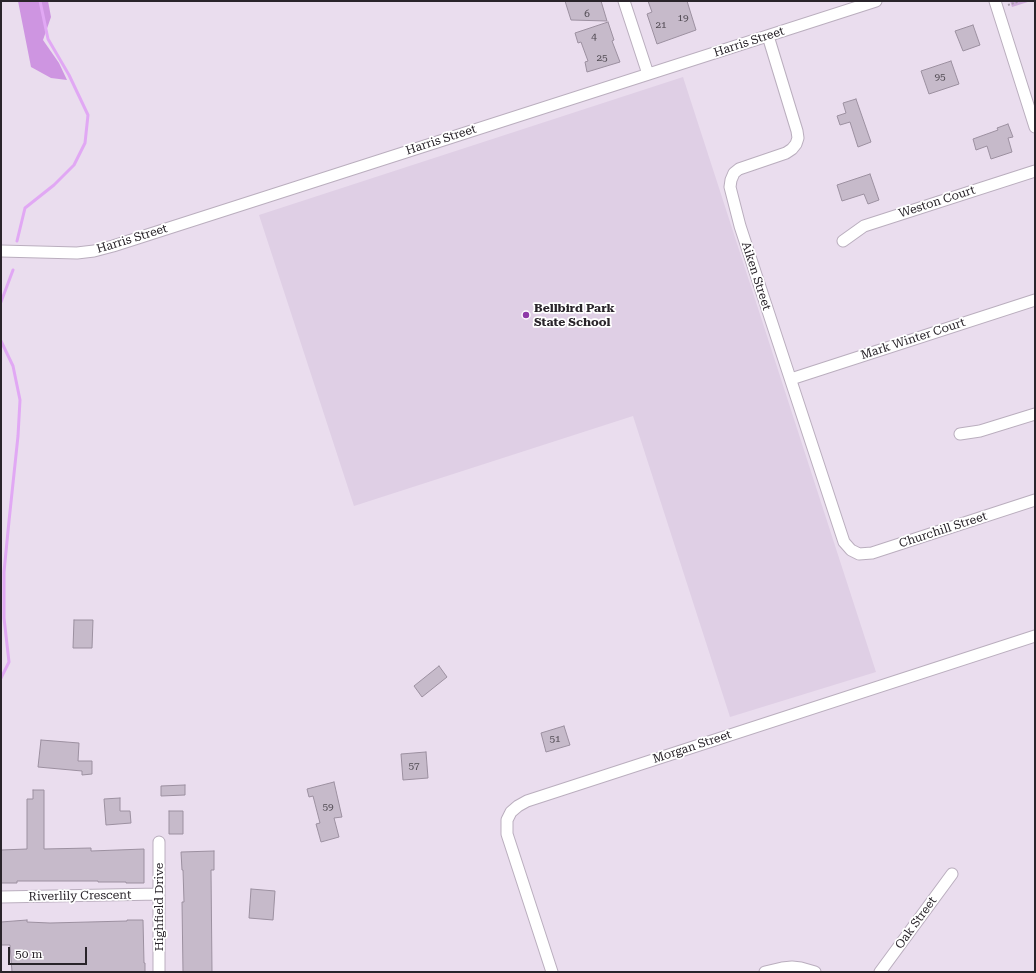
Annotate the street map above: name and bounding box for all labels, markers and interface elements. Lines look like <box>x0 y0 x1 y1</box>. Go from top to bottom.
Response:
house number: 6 <box>584 8 590 20</box>
house number: 19 <box>677 12 689 24</box>
house number: 21 <box>655 19 667 31</box>
street label: Harris Street <box>712 24 786 60</box>
house number: 4 <box>591 31 597 43</box>
house number: 25 <box>596 52 608 64</box>
house number: 95 <box>934 71 946 83</box>
street label: Harris Street <box>404 122 478 158</box>
street label: Weston Court <box>897 183 977 221</box>
street label: Harris Street <box>95 221 169 257</box>
street label: Aiken Street <box>738 240 774 312</box>
place label: Bellbird Park State School <box>534 301 615 329</box>
marker: Bellbird Park State School <box>521 310 531 320</box>
street label: Mark Winter Court <box>859 315 967 363</box>
street label: Churchill Street <box>897 509 989 551</box>
street label: Morgan Street <box>651 728 733 766</box>
house number: 51 <box>549 733 561 745</box>
house number: 57 <box>408 760 420 772</box>
house number: 59 <box>322 801 334 813</box>
street label: Highfield Drive <box>152 863 166 951</box>
street label: Riverlily Crescent <box>28 888 132 904</box>
street label: Oak Street <box>892 894 940 952</box>
scale bar <box>10 939 89 965</box>
text: 50 m <box>15 947 42 961</box>

